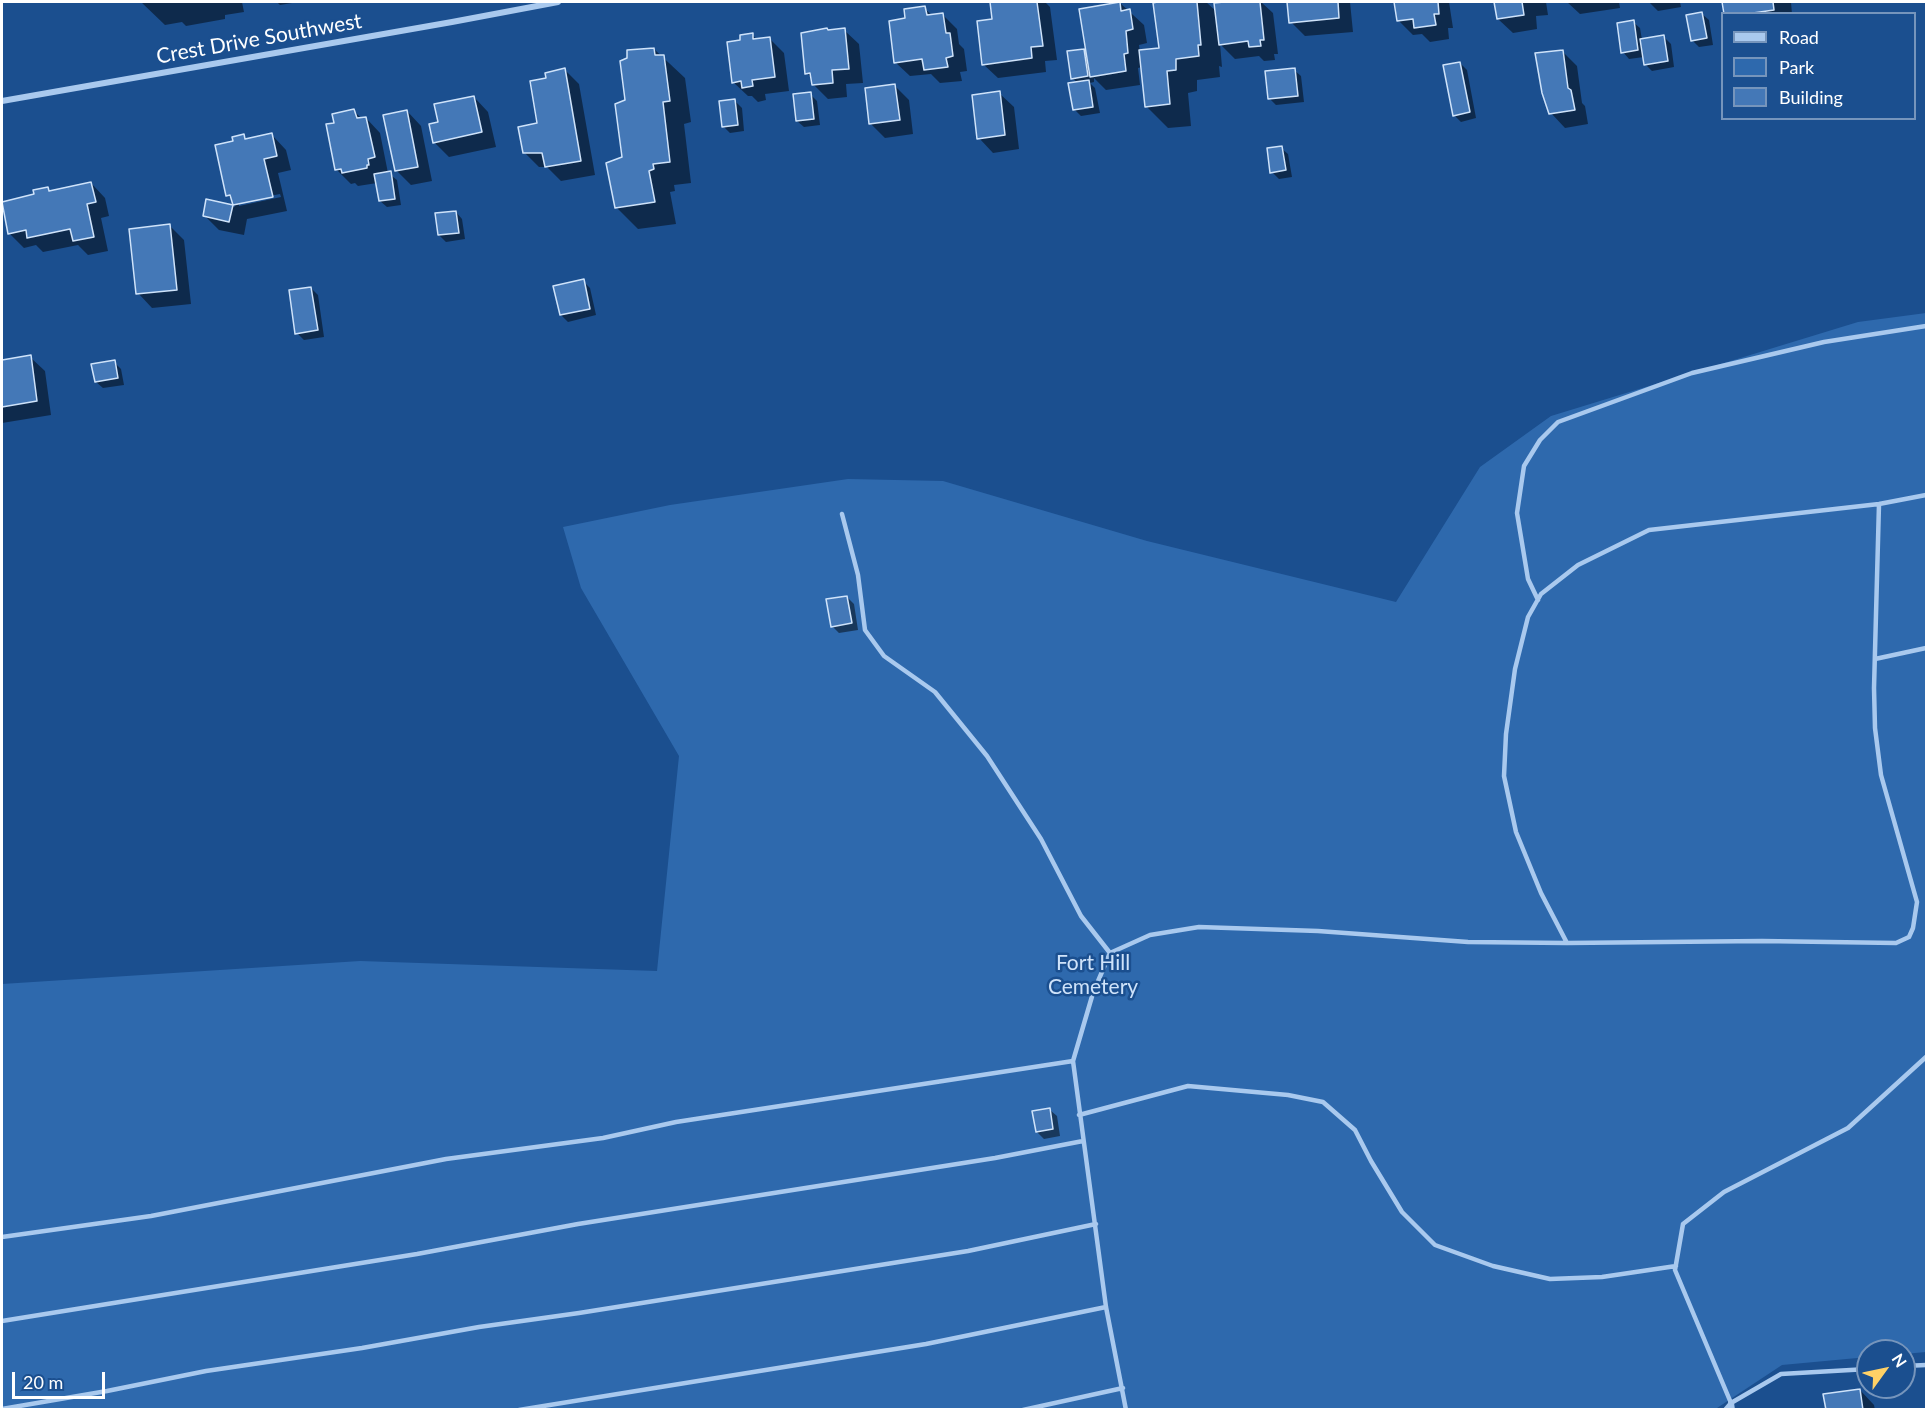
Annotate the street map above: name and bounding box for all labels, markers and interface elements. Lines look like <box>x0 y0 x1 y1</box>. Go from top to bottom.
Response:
street label: Crest Drive Southwest <box>154 9 364 69</box>
legend <box>1721 12 1916 120</box>
text: Road <box>1779 26 1819 48</box>
text: Park <box>1779 56 1814 78</box>
text: Building <box>1779 86 1843 108</box>
park label: Fort Hill Cemetery <box>1048 950 1138 1000</box>
north arrow <box>1856 1339 1916 1399</box>
text: N <box>1889 1350 1911 1370</box>
scale bar <box>15 1360 108 1398</box>
text: 20 m <box>23 1371 63 1393</box>

